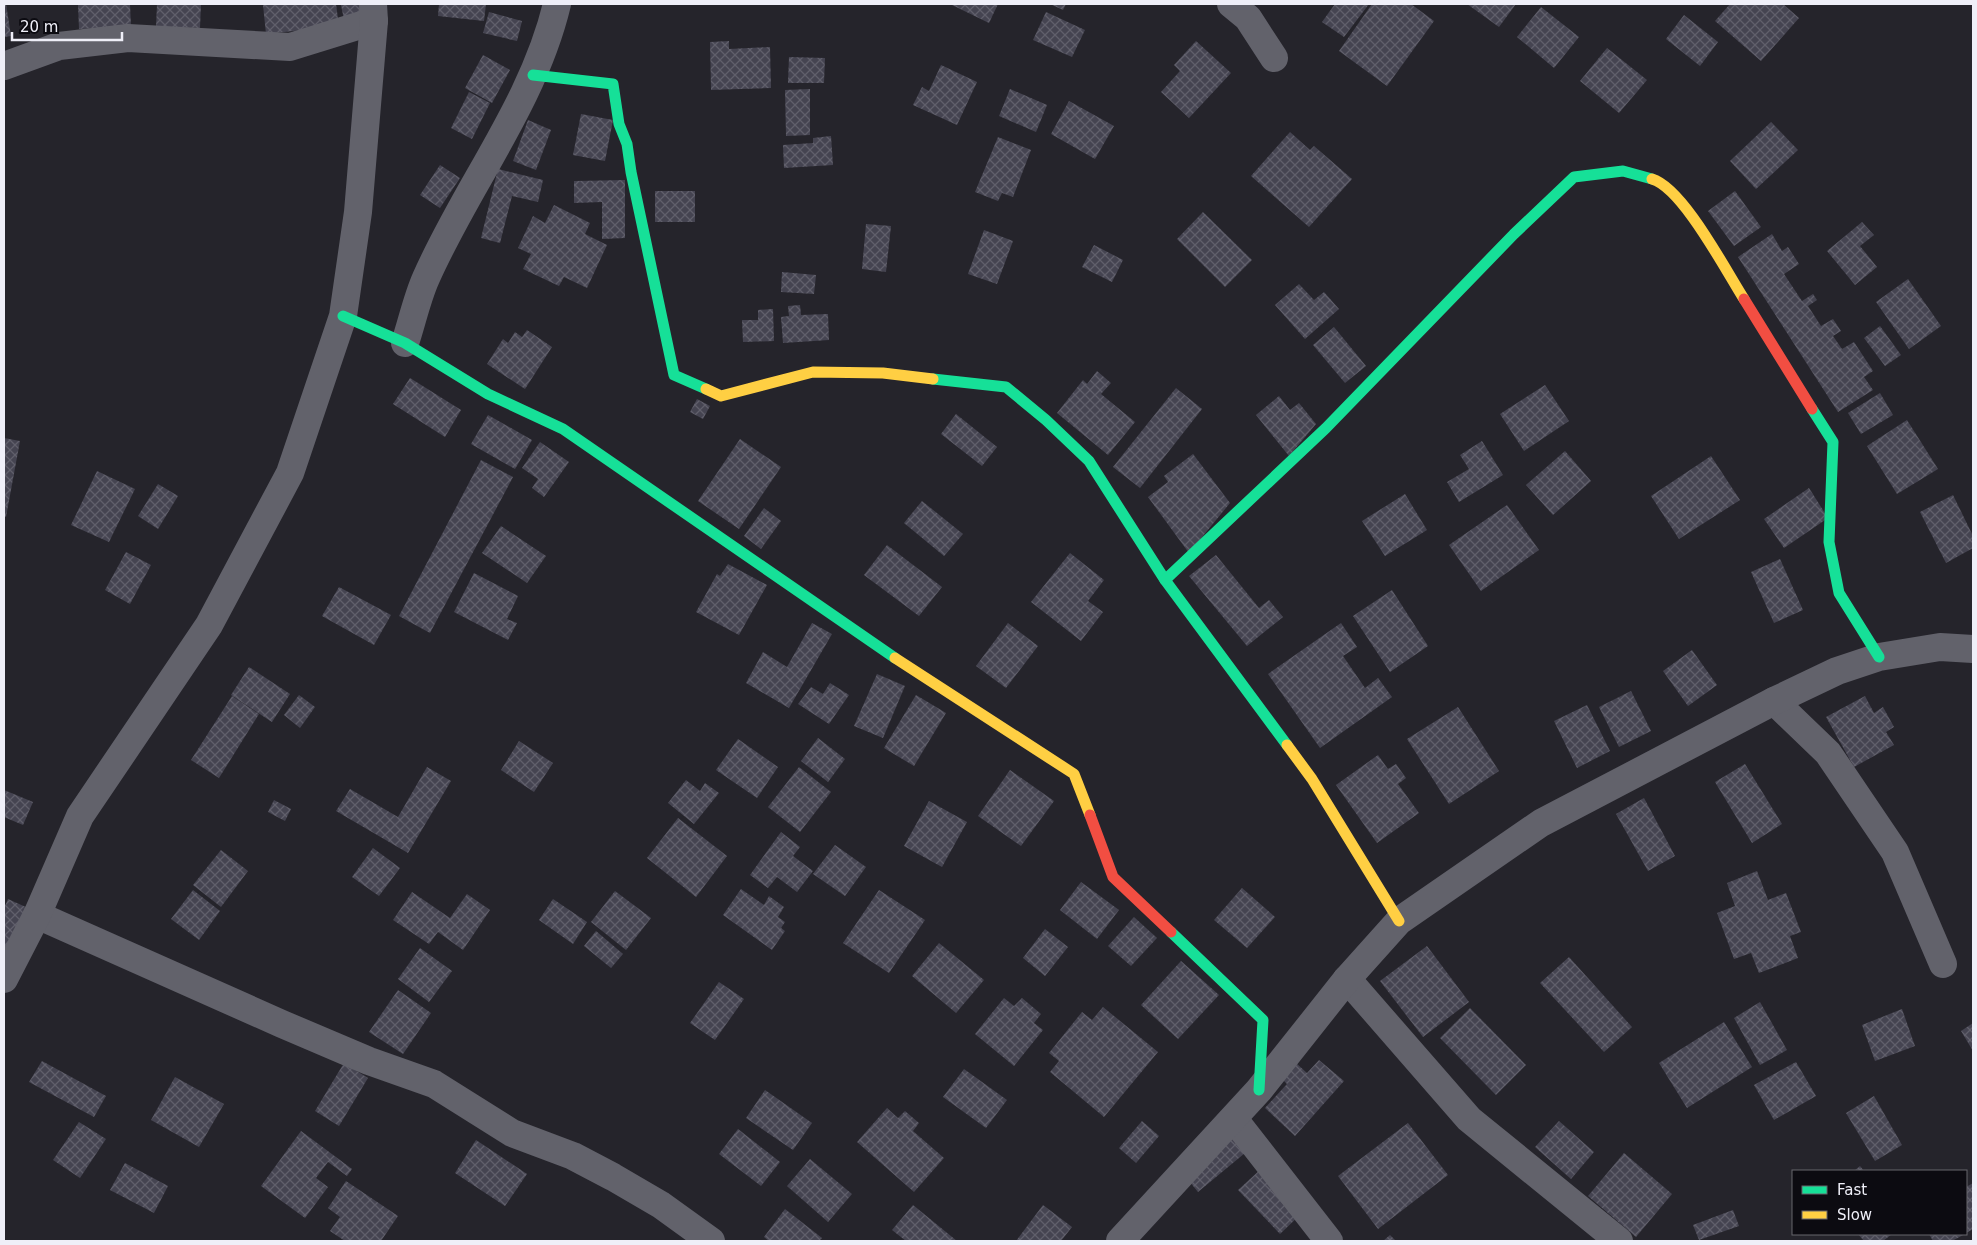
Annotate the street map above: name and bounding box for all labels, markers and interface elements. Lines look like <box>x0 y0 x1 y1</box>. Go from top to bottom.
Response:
scale bar <box>12 10 122 42</box>
text: 20 m <box>20 18 58 36</box>
legend <box>1792 1170 1967 1235</box>
text: Fast <box>1837 1181 1867 1199</box>
text: Slow <box>1837 1206 1872 1224</box>

